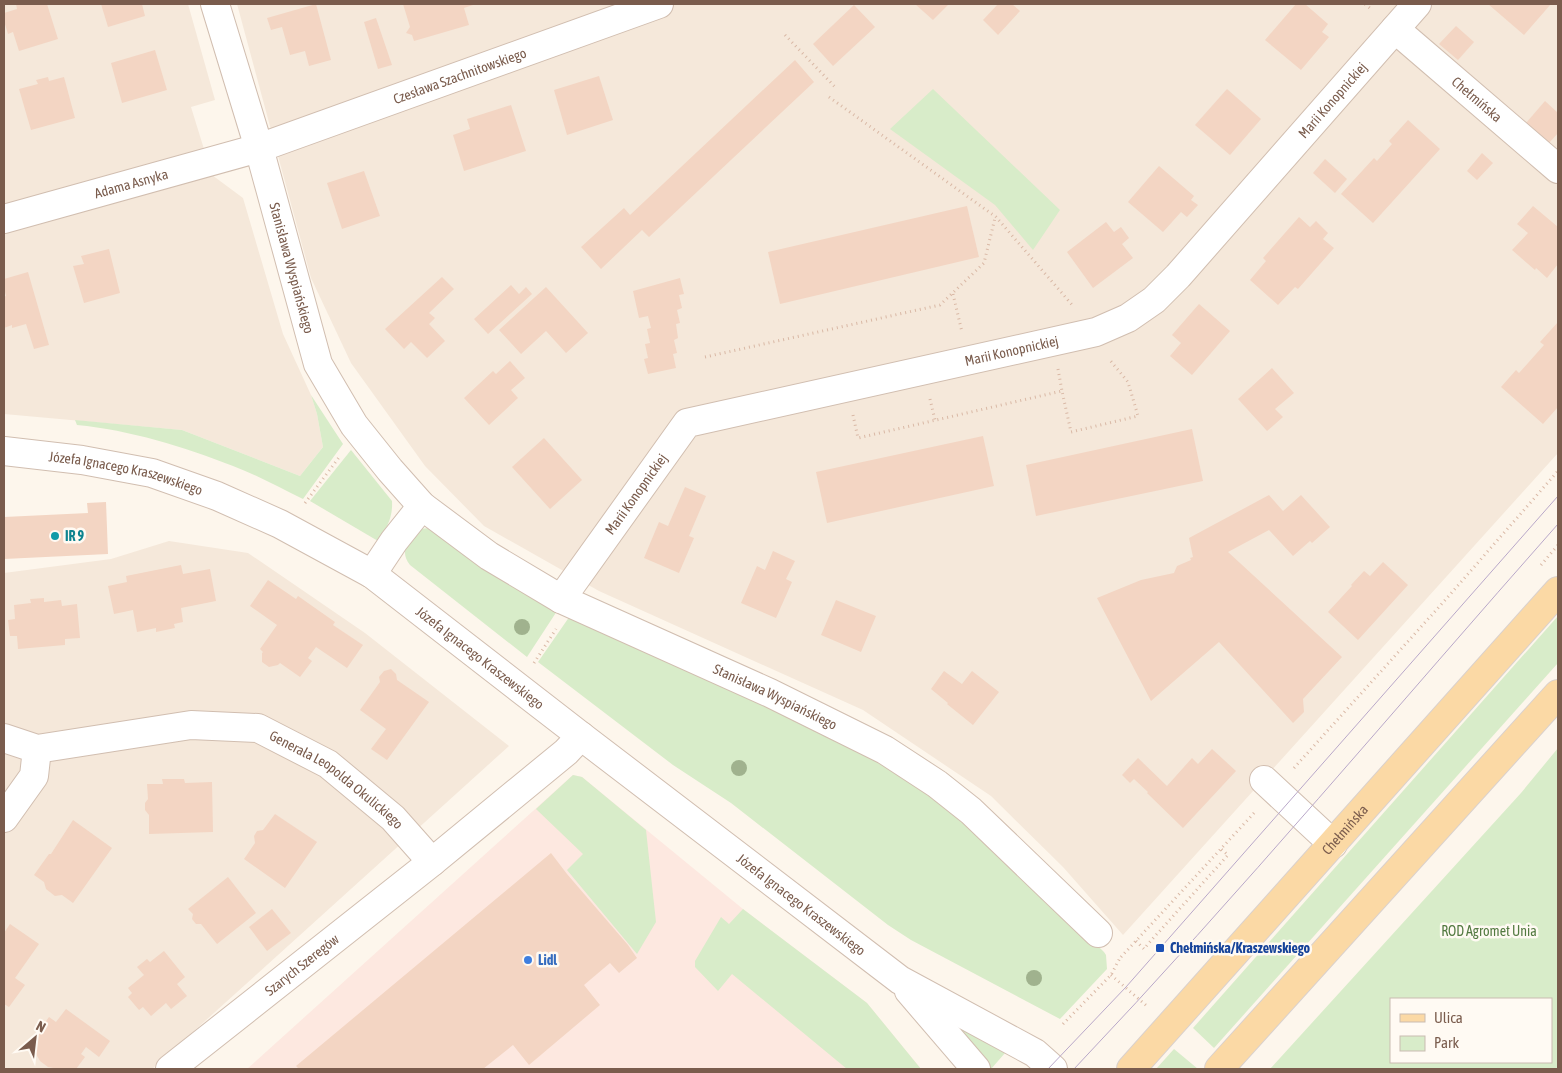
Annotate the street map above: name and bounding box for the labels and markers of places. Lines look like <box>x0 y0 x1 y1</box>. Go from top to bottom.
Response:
place label: IR 9 <box>65 528 84 544</box>
marker: IR 9 <box>49 530 61 542</box>
place label: Chełmińska/Kraszewskiego <box>1170 940 1311 956</box>
marker: Chełmińska/Kraszewskiego <box>1154 942 1166 954</box>
place label: Lidl <box>538 952 557 968</box>
marker: Lidl <box>522 954 534 966</box>

